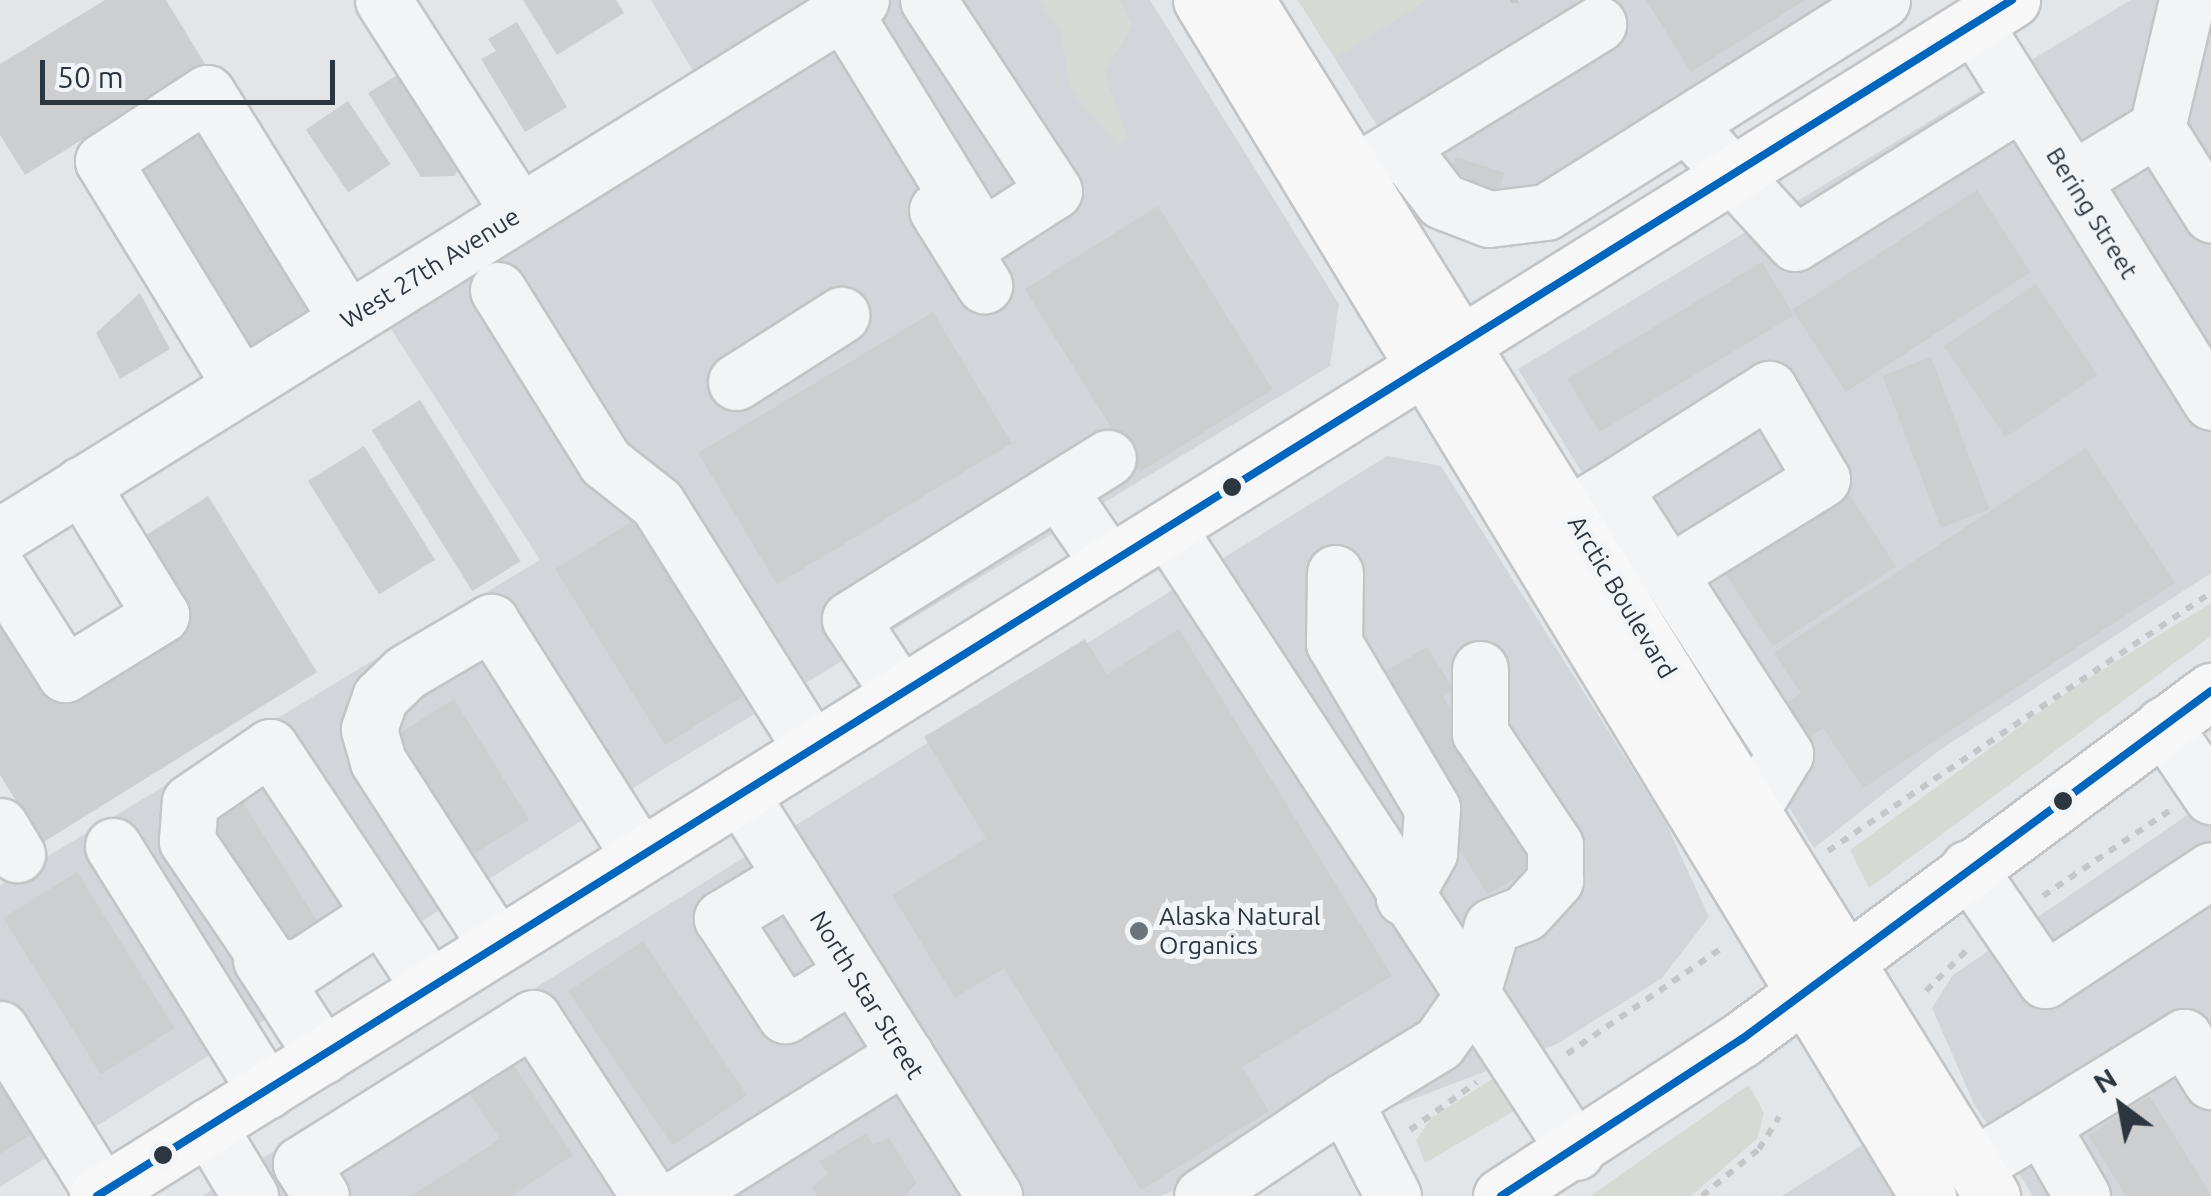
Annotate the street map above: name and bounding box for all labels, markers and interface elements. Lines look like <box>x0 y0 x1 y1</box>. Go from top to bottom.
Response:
scale bar <box>45 40 340 102</box>
text: 50 m <box>57 60 124 94</box>
street label: Bering Street <box>2040 142 2144 284</box>
street label: West 27th Avenue <box>335 201 525 335</box>
unlabelled marker <box>1222 477 1242 497</box>
street label: Arctic Boulevard <box>1562 510 1682 684</box>
unlabelled marker <box>2053 791 2073 811</box>
place label: Alaska Natural Organics <box>1159 902 1320 961</box>
street label: North Star Street <box>803 905 931 1085</box>
marker: Alaska Natural Organics <box>1128 920 1150 942</box>
north arrow <box>2071 1056 2171 1156</box>
text: N <box>2088 1061 2122 1099</box>
unlabelled marker <box>153 1145 173 1165</box>

